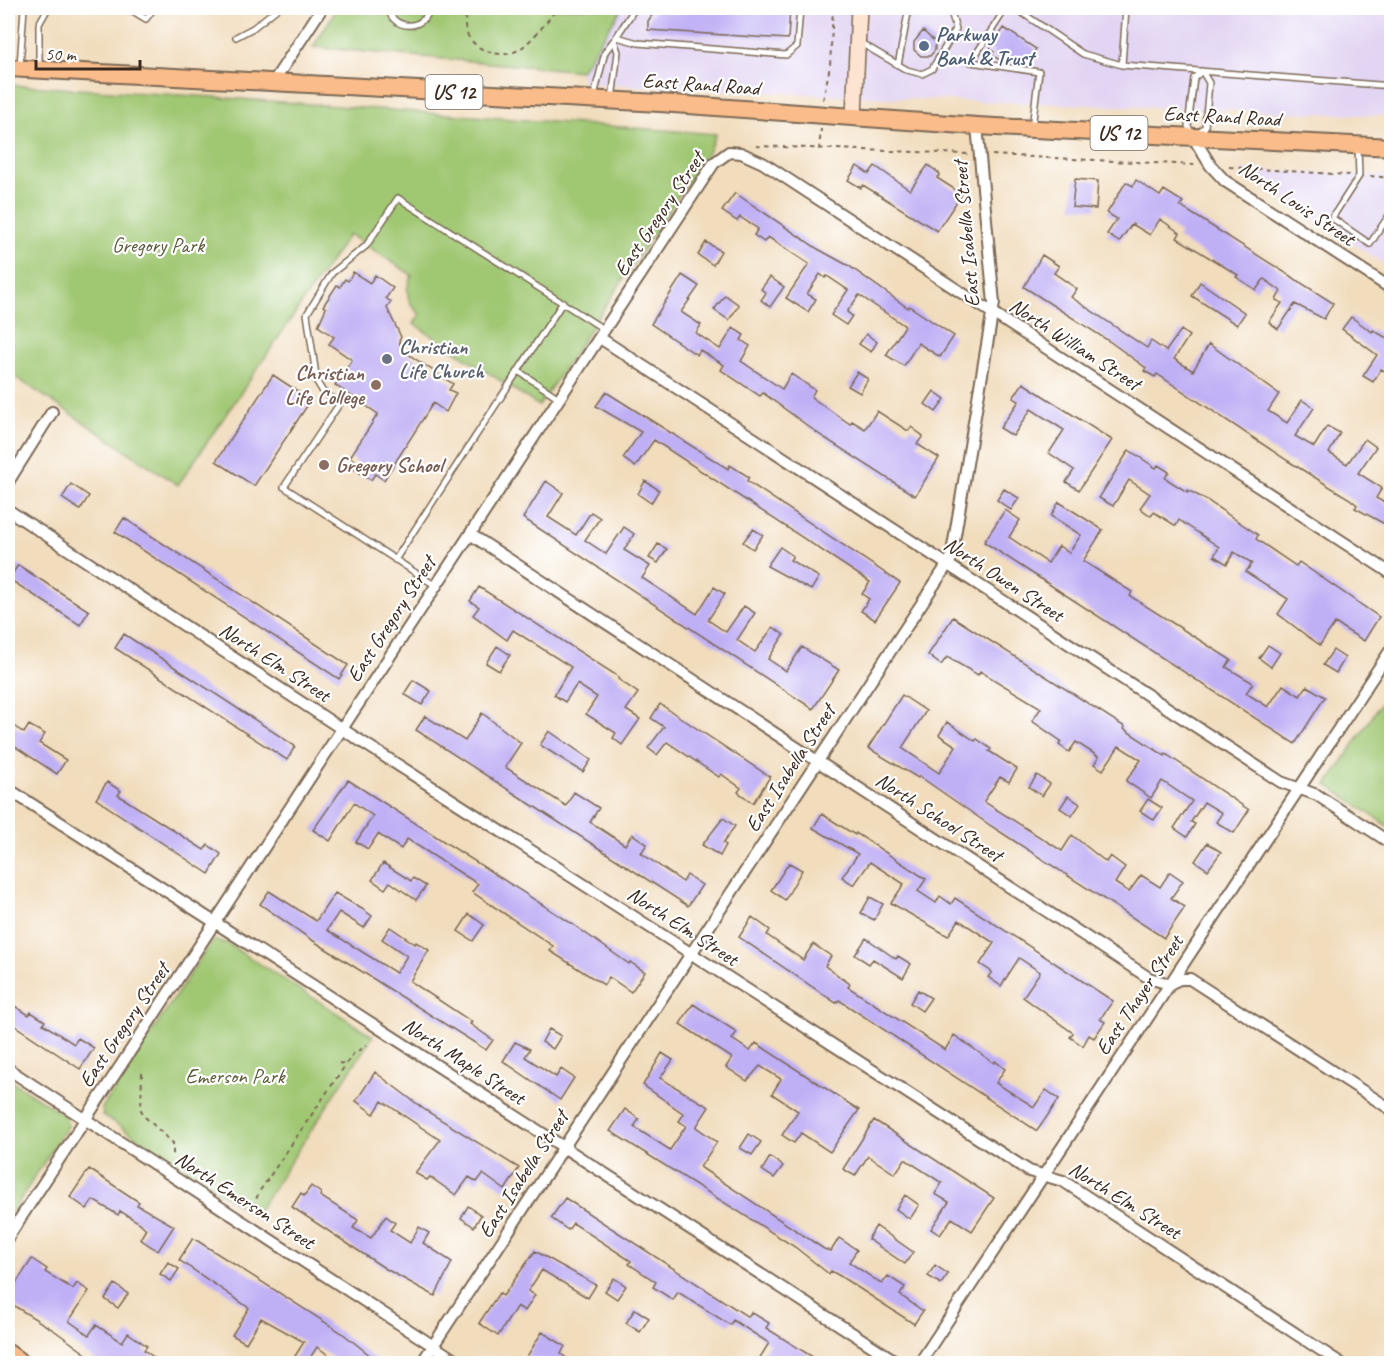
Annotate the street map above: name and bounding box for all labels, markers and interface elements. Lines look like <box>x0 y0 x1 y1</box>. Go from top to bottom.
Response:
place label: Parkway Bank & Trust <box>936 21 1036 71</box>
scale bar <box>36 33 140 71</box>
marker: Parkway Bank & Trust <box>917 39 931 53</box>
text: 50 m <box>45 43 78 65</box>
street label: East Rand Road <box>642 67 764 101</box>
road number: US 12 <box>426 75 482 109</box>
street label: East Rand Road <box>1163 100 1285 132</box>
road number: US 12 <box>1090 116 1148 150</box>
street label: East Gregory Street <box>608 144 712 281</box>
street label: North Louis Street <box>1234 155 1362 252</box>
street label: East Isabella Street <box>946 157 985 308</box>
park label: Gregory Park <box>112 232 205 258</box>
street label: North William Street <box>1005 292 1148 398</box>
place label: Christian Life Church <box>399 334 485 384</box>
marker: Christian Life Church <box>380 352 394 366</box>
place label: Christian Life College <box>285 360 366 410</box>
marker: Christian Life College <box>369 378 383 392</box>
place label: Gregory School <box>336 452 447 478</box>
marker: Gregory School <box>317 458 331 472</box>
street label: North Owen Street <box>939 531 1070 628</box>
street label: East Gregory Street <box>341 549 443 687</box>
street label: North Elm Street <box>215 617 337 709</box>
street label: East Isabella Street <box>739 697 842 837</box>
street label: North School Street <box>871 766 1010 869</box>
street label: North Elm Street <box>623 881 745 973</box>
street label: East Thayer Street <box>1089 928 1190 1060</box>
street label: East Gregory Street <box>73 955 177 1092</box>
street label: North Maple Street <box>398 1012 532 1111</box>
park label: Emerson Park <box>185 1063 286 1089</box>
street label: East Isabella Street <box>472 1103 575 1243</box>
street label: North Emerson Street <box>170 1145 321 1256</box>
street label: North Elm Street <box>1064 1155 1187 1246</box>

